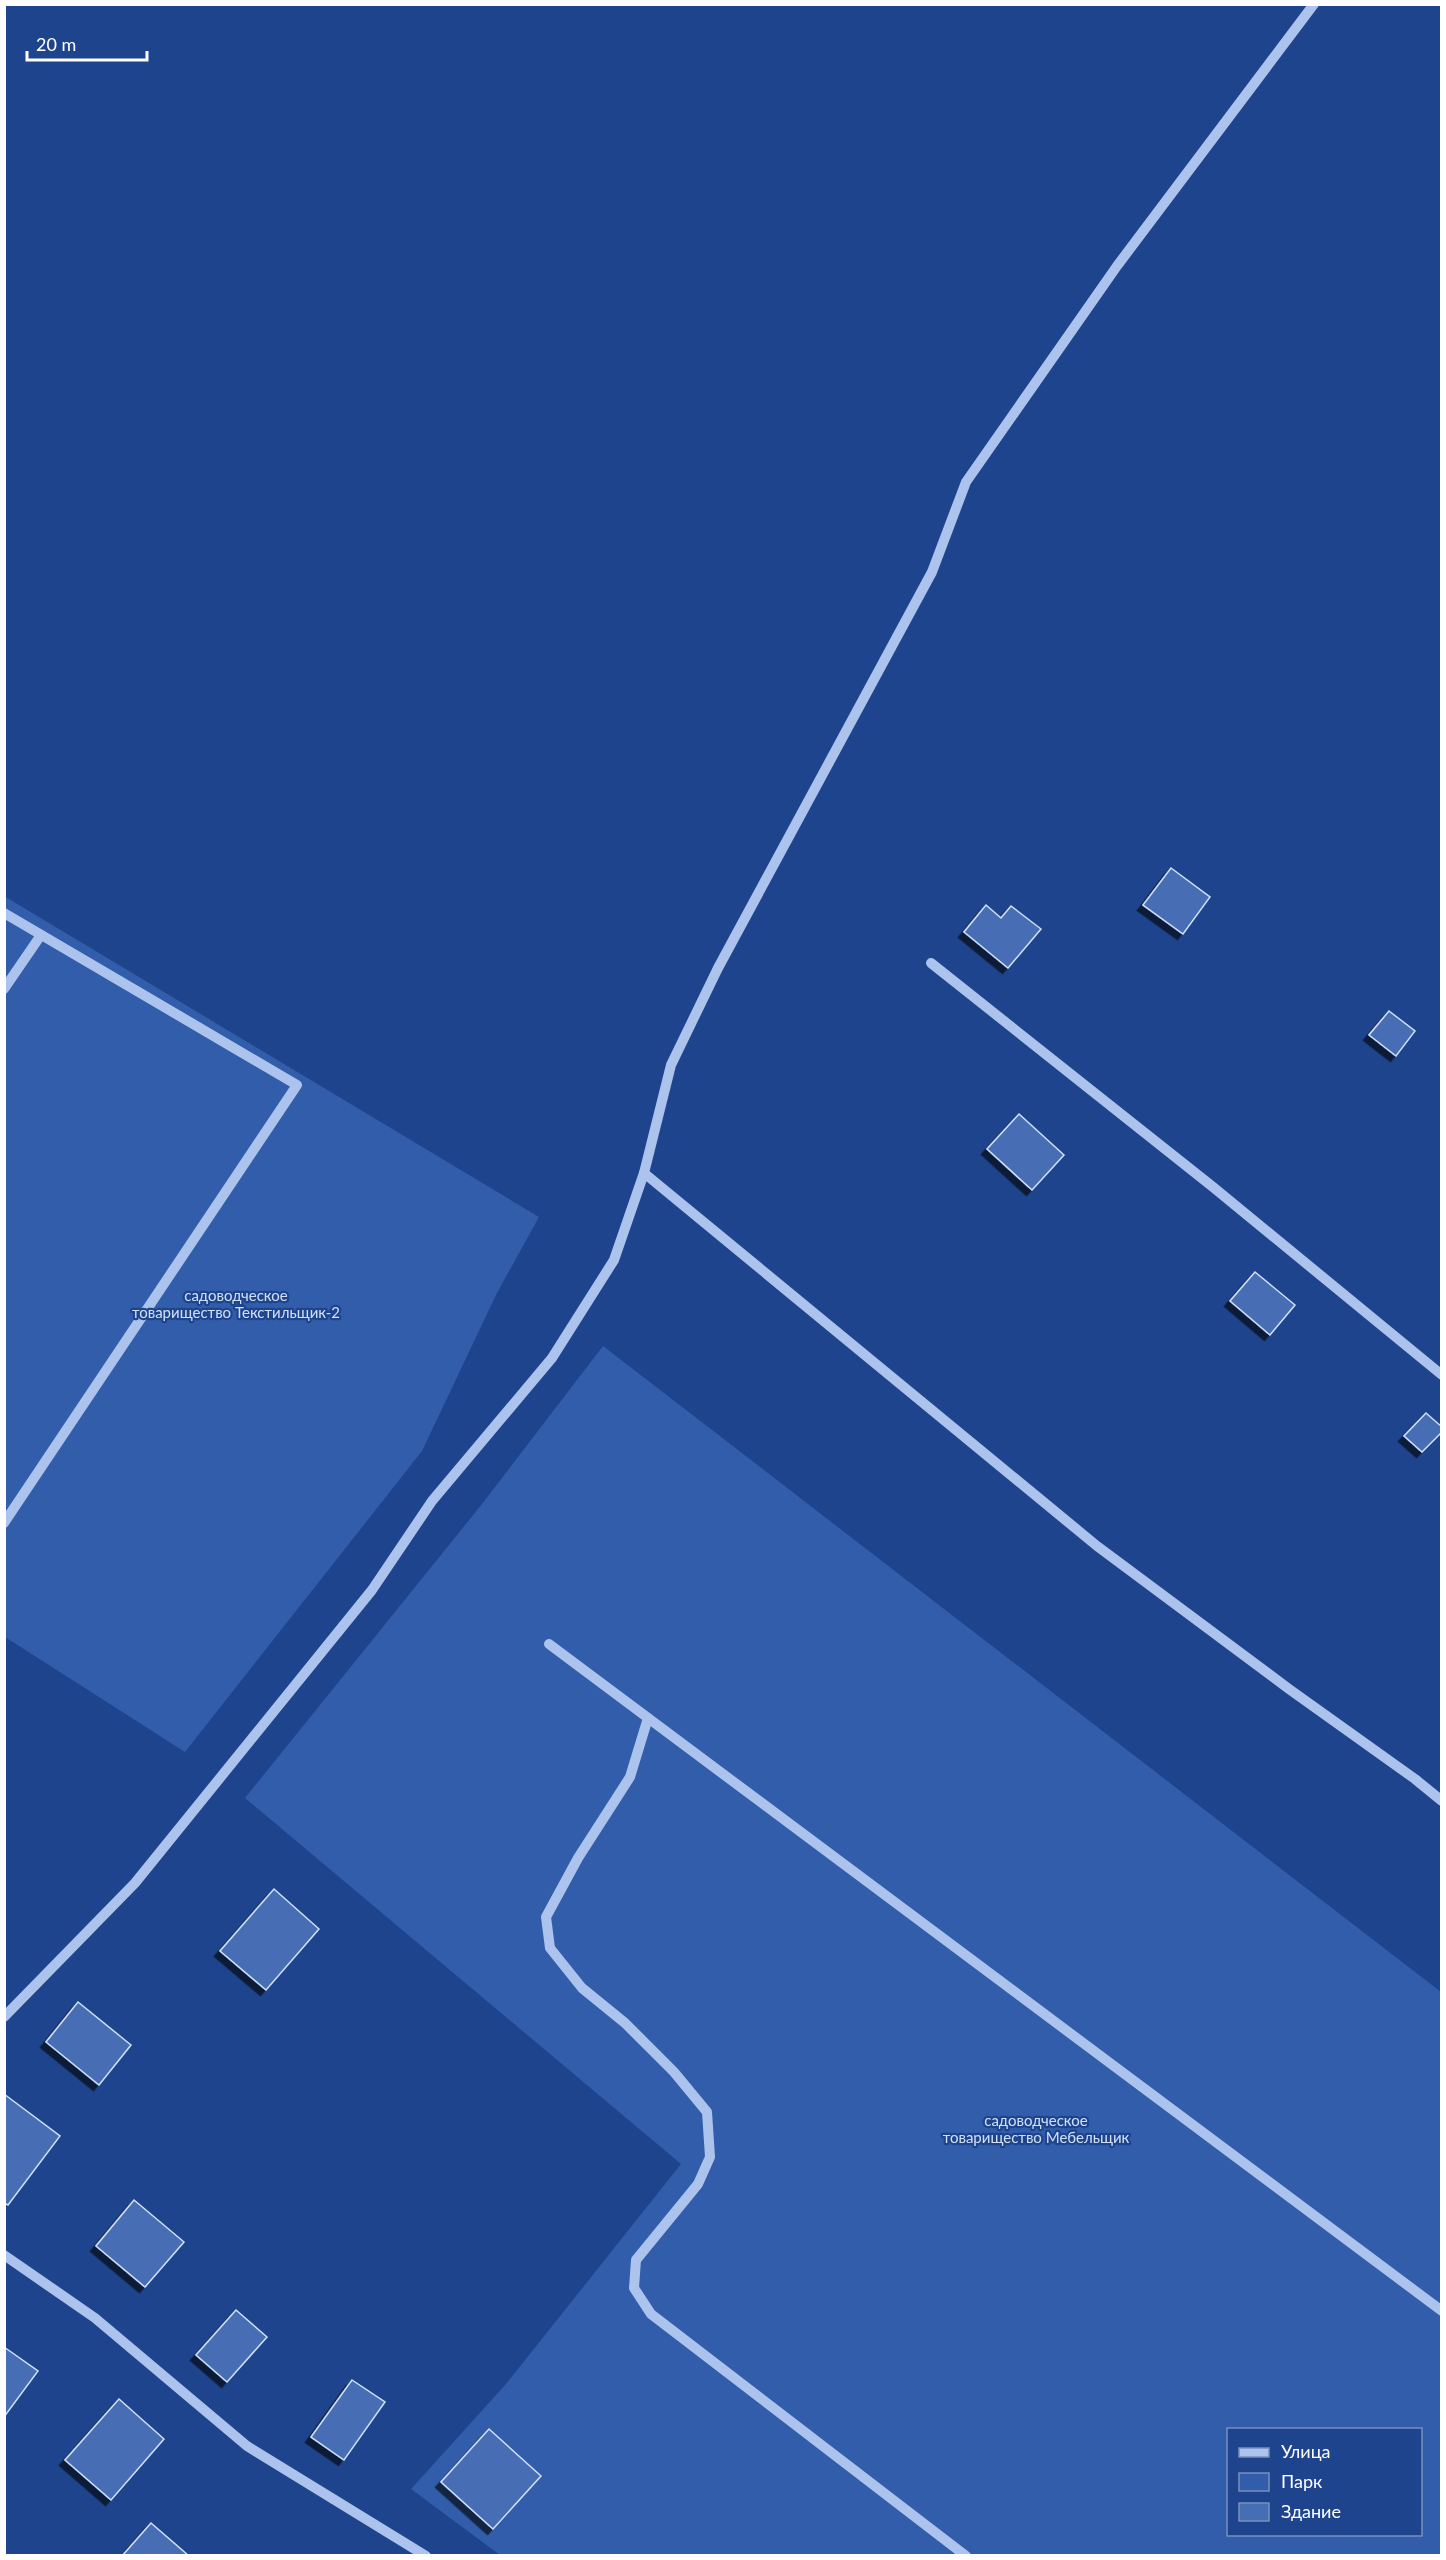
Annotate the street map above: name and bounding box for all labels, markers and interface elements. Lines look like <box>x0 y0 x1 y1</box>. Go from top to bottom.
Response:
scale bar <box>27 24 147 62</box>
text: 20 m <box>36 33 76 55</box>
park label: садоводческое товарищество Текстильщик-2 <box>132 1286 340 1321</box>
park label: садоводческое товарищество Мебельщик <box>943 2111 1130 2146</box>
legend <box>1227 2428 1422 2536</box>
text: Улица <box>1281 2440 1331 2462</box>
text: Парк <box>1281 2470 1323 2492</box>
text: Здание <box>1281 2500 1341 2522</box>

